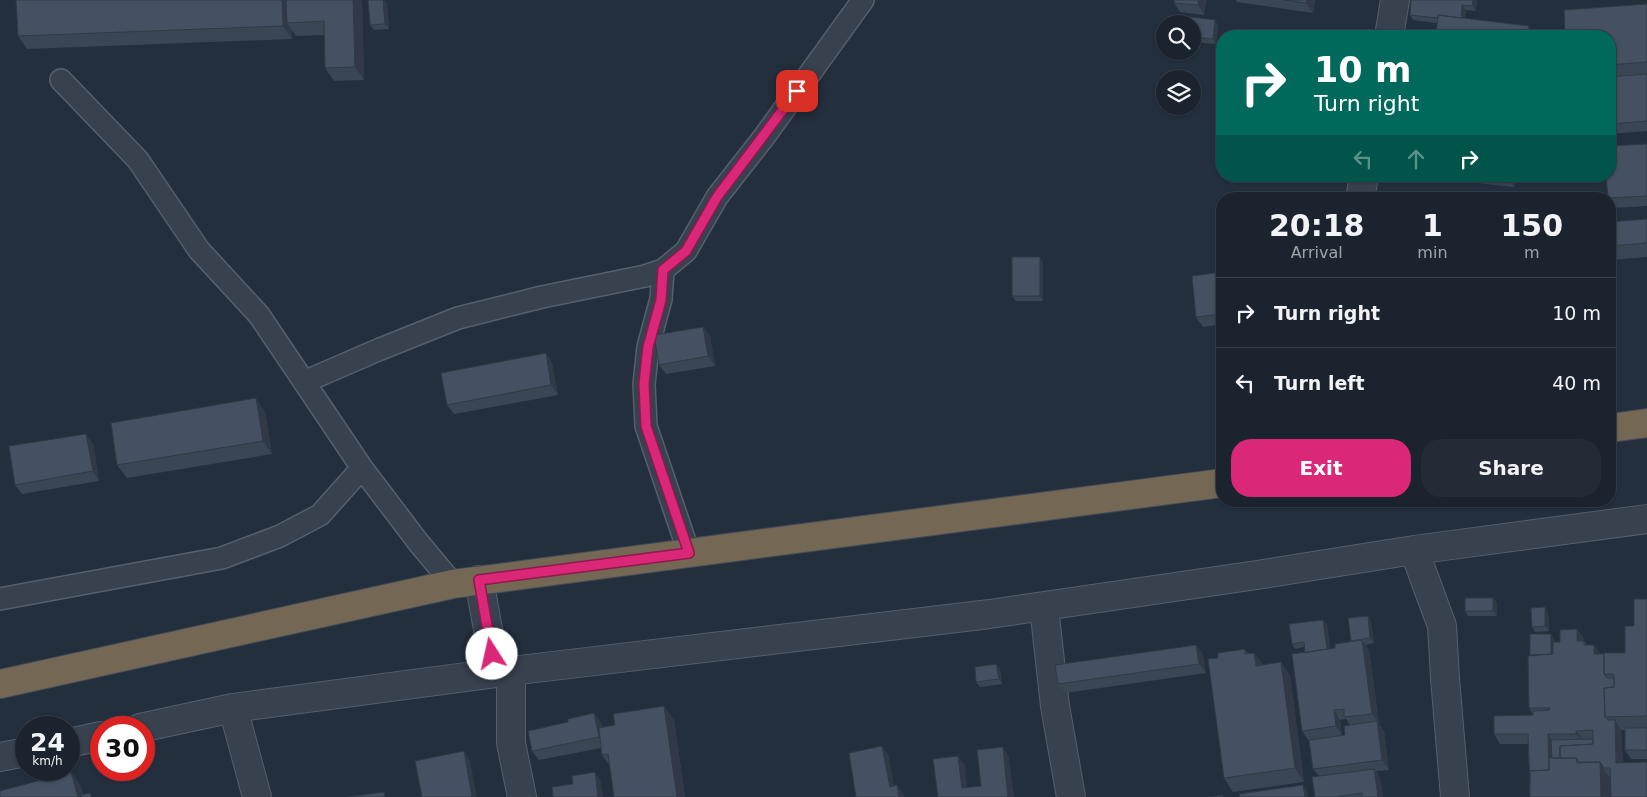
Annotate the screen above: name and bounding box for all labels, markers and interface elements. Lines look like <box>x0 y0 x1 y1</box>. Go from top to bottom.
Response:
map controls <box>1156 15 1201 115</box>
button: search <box>1156 15 1201 60</box>
icon: right <box>1231 50 1296 115</box>
text: 10 m <box>1314 50 1411 90</box>
pin <box>776 70 818 112</box>
button: layers <box>1156 70 1201 115</box>
icon: arrive <box>783 77 811 105</box>
text: Turn right <box>1314 91 1419 116</box>
icon: left <box>1349 145 1377 173</box>
icon: ahead <box>1402 145 1430 173</box>
icon: right <box>1455 145 1483 173</box>
text: 20:18 <box>1269 208 1364 243</box>
text: 1 <box>1422 208 1443 243</box>
text: 150 <box>1500 208 1563 243</box>
text: Arrival <box>1291 243 1343 262</box>
text: min <box>1417 243 1448 262</box>
text: m <box>1524 243 1540 262</box>
icon: right <box>1231 299 1259 327</box>
text: Turn right <box>1274 302 1380 324</box>
text: 10 m <box>1552 302 1601 324</box>
icon: left <box>1231 369 1259 397</box>
text: Turn left <box>1274 372 1365 394</box>
text: 40 m <box>1552 372 1601 394</box>
button: Exit <box>1231 439 1411 497</box>
button: Share <box>1421 439 1601 497</box>
position arrow <box>465 627 517 679</box>
speed limit sign: 30 <box>90 716 155 781</box>
text: 24 <box>30 728 65 757</box>
text: km/h <box>32 754 63 768</box>

